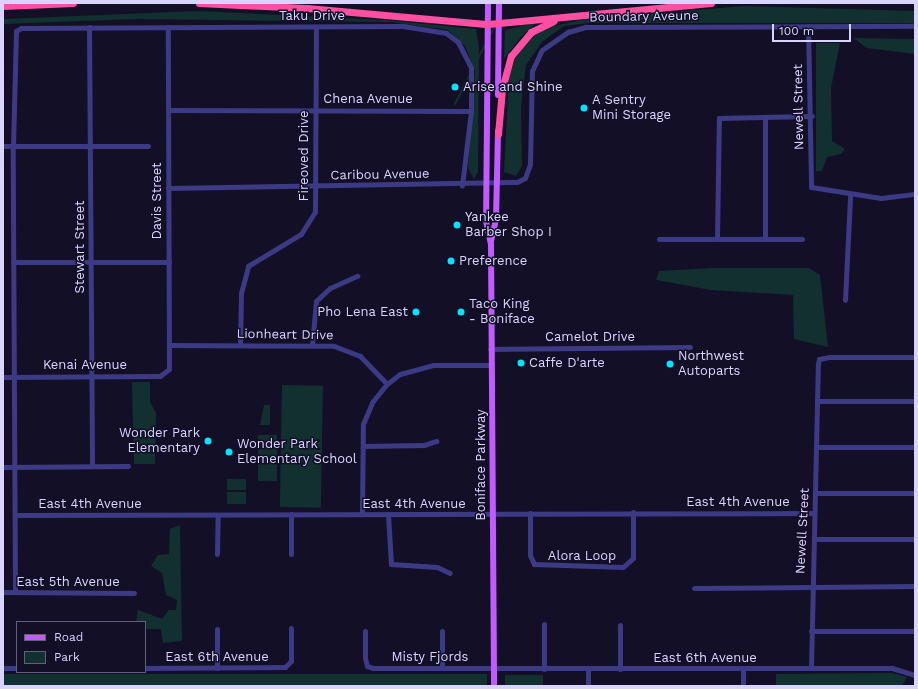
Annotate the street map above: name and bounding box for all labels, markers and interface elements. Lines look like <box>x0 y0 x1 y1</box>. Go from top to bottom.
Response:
street label: Taku Drive <box>279 8 345 24</box>
street label: Boundary Aveune <box>589 8 699 26</box>
scale bar <box>774 16 853 42</box>
text: 100 m <box>779 24 814 38</box>
street label: Newell Street <box>790 64 808 150</box>
place label: Arise and Shine <box>463 79 563 95</box>
marker: Arise and Shine <box>450 82 460 92</box>
street label: Chena Avenue <box>323 91 413 107</box>
place label: A Sentry Mini Storage <box>592 93 671 124</box>
marker: A Sentry Mini Storage <box>579 103 589 113</box>
street label: Fireoved Drive <box>296 111 312 201</box>
street label: Davis Street <box>149 162 165 240</box>
street label: Caribou Avenue <box>330 166 430 184</box>
street label: Stewart Street <box>72 200 88 294</box>
place label: Yankee Barber Shop I <box>465 210 552 241</box>
marker: Yankee Barber Shop I <box>452 220 462 230</box>
place label: Preference <box>459 253 527 269</box>
marker: Preference <box>446 256 456 266</box>
place label: Taco King - Boniface <box>469 297 535 328</box>
place label: Pho Lena East <box>317 304 408 320</box>
marker: Pho Lena East <box>411 307 421 317</box>
marker: Taco King - Boniface <box>456 307 466 317</box>
street label: Lionheart Drive <box>236 326 334 344</box>
street label: Camelot Drive <box>545 329 635 345</box>
place label: Northwest Autoparts <box>678 349 744 380</box>
place label: Caffe D'arte <box>529 355 605 371</box>
street label: Kenai Avenue <box>43 357 127 373</box>
marker: Caffe D'arte <box>516 358 526 368</box>
marker: Northwest Autoparts <box>665 359 675 369</box>
street label: Boniface Parkway <box>473 409 489 521</box>
place label: Wonder Park Elementary <box>119 426 200 457</box>
marker: Wonder Park Elementary <box>203 436 213 446</box>
place label: Wonder Park Elementary School <box>237 437 357 468</box>
marker: Wonder Park Elementary School <box>224 447 234 457</box>
street label: Newell Street <box>793 487 813 575</box>
street label: East 4th Avenue <box>686 494 790 510</box>
street label: East 4th Avenue <box>38 496 142 512</box>
street label: East 4th Avenue <box>362 496 466 512</box>
street label: Alora Loop <box>548 548 616 564</box>
street label: East 5th Avenue <box>16 574 120 590</box>
legend <box>16 621 146 673</box>
text: Road <box>54 630 83 644</box>
street label: East 6th Avenue <box>165 649 269 665</box>
street label: Misty Fjords <box>391 649 469 665</box>
text: Park <box>54 650 80 664</box>
street label: East 6th Avenue <box>653 650 757 666</box>

